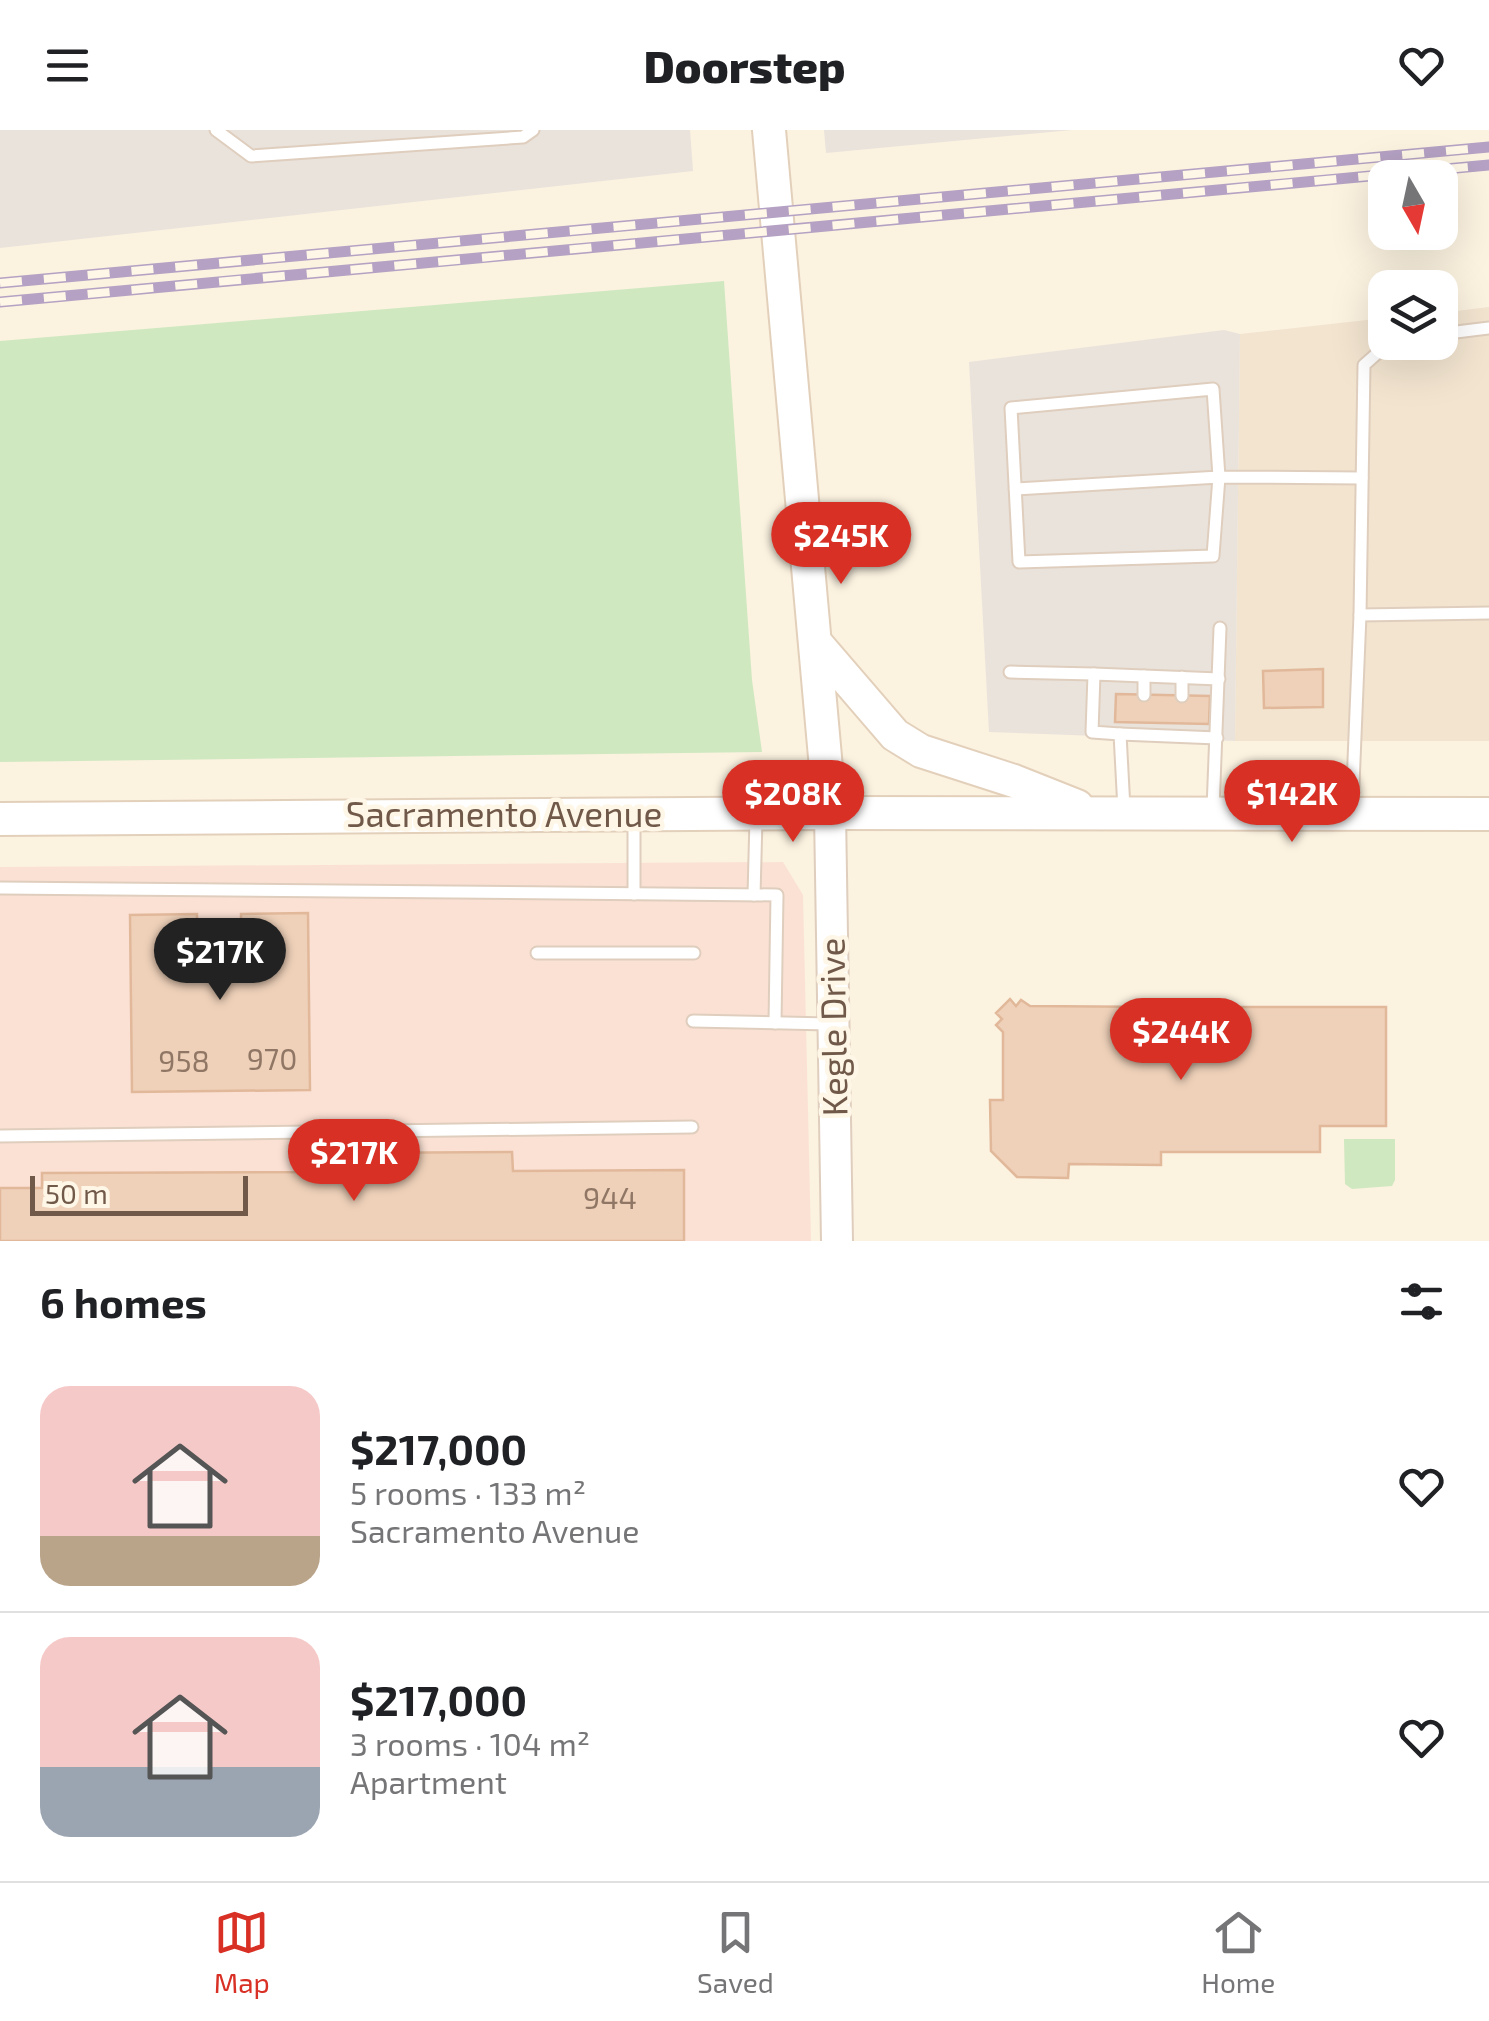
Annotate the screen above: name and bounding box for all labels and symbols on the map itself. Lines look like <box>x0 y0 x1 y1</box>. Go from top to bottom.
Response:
north arrow <box>1368 160 1458 250</box>
pin: $245K <box>771 502 911 587</box>
pin: $208K <box>723 760 863 845</box>
pin: $142K <box>1222 760 1362 845</box>
street label: Sacramento Avenue <box>346 792 662 834</box>
pin: $217K <box>150 918 290 1003</box>
street label: Kegle Drive <box>809 937 855 1117</box>
pin: $244K <box>1111 998 1251 1083</box>
house number: 970 <box>247 1040 297 1076</box>
house number: 958 <box>158 1042 210 1078</box>
pin: $217K <box>284 1119 424 1204</box>
scale bar <box>30 1171 248 1216</box>
house number: 944 <box>583 1179 637 1215</box>

